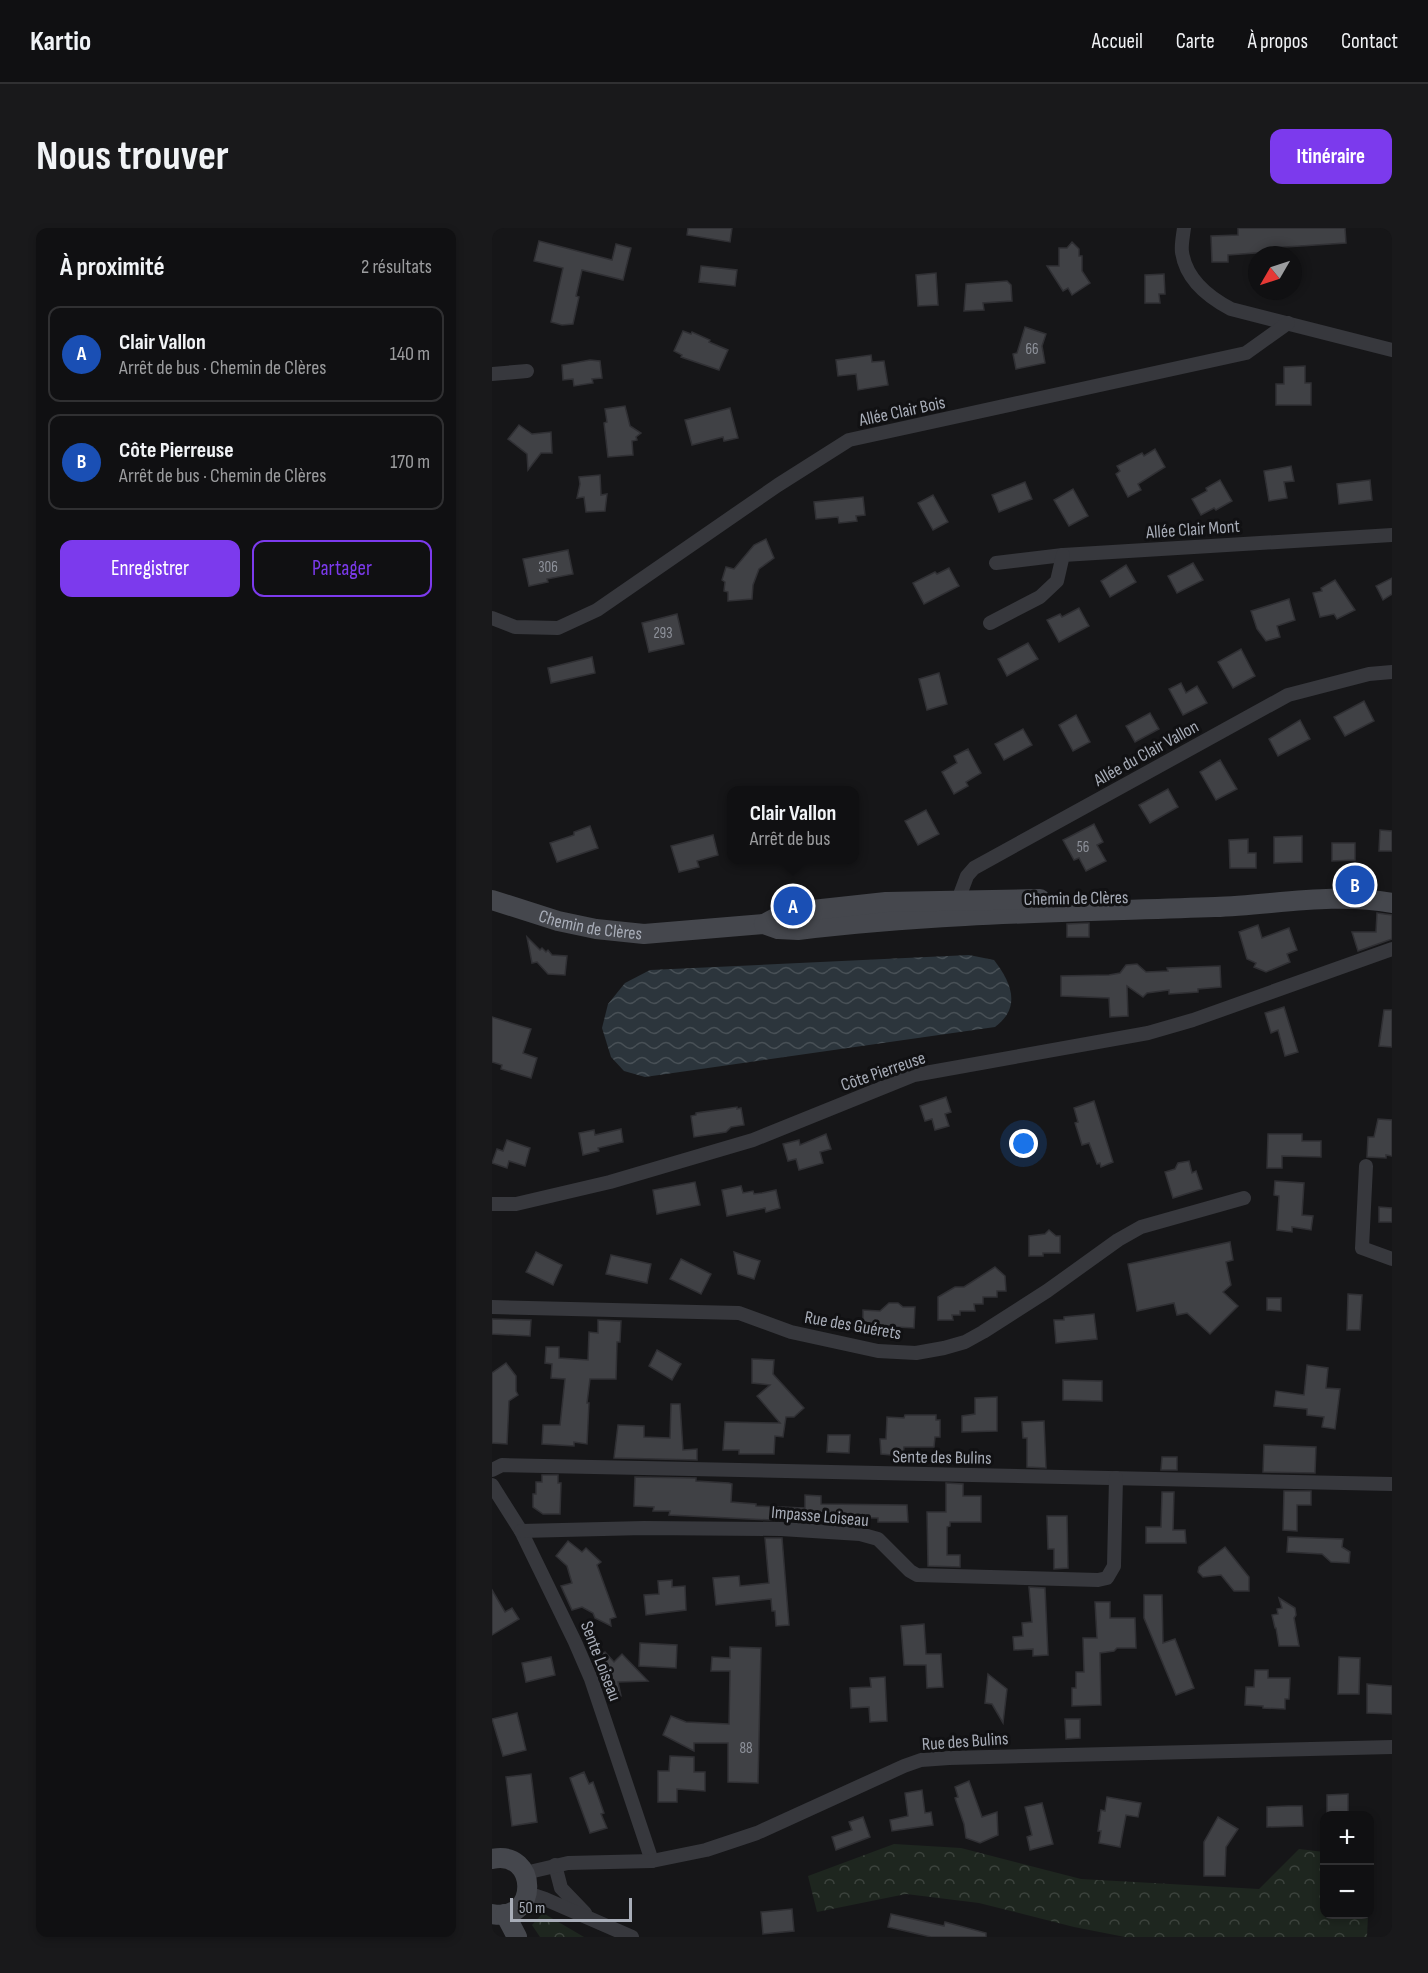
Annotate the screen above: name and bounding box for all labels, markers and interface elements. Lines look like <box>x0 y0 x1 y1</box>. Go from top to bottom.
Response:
text: Kartio <box>30 25 91 58</box>
text: Accueil <box>1092 29 1143 54</box>
text: Carte <box>1176 29 1215 54</box>
text: À propos <box>1248 29 1308 54</box>
text: Contact <box>1341 29 1398 54</box>
button: Itinéraire <box>1270 129 1392 184</box>
text: Nous trouver <box>36 131 229 182</box>
north arrow <box>1248 246 1302 300</box>
text: À proximité <box>60 252 165 283</box>
text: 2 résultats <box>361 255 432 279</box>
text: Clair Vallon <box>119 329 206 356</box>
house number: 66 <box>1025 340 1039 359</box>
text: A <box>77 342 86 366</box>
text: 140 m <box>390 342 430 366</box>
text: Arrêt de bus · Chemin de Clères <box>119 356 326 380</box>
street label: Allée Clair Bois <box>856 392 947 431</box>
text: Côte Pierreuse <box>119 437 234 464</box>
text: B <box>77 450 86 474</box>
text: 170 m <box>390 450 430 474</box>
text: Arrêt de bus · Chemin de Clères <box>119 464 326 488</box>
street label: Allée Clair Mont <box>1144 516 1241 543</box>
button: Enregistrer <box>60 540 240 597</box>
button: Partager <box>252 540 432 597</box>
house number: 306 <box>538 558 558 577</box>
house number: 293 <box>653 624 673 643</box>
street label: Allée du Clair Vallon <box>1089 716 1202 791</box>
popup <box>727 786 859 864</box>
text: Clair Vallon <box>750 800 836 827</box>
text: Arrêt de bus <box>750 827 830 851</box>
house number: 56 <box>1077 838 1089 857</box>
pin: B <box>1336 862 1374 908</box>
pin: A <box>774 884 812 928</box>
street label: Chemin de Clères <box>1024 887 1129 910</box>
street label: Chemin de Clères <box>536 906 643 945</box>
street label: Côte Pierreuse <box>838 1047 928 1096</box>
your location <box>1009 1129 1038 1158</box>
street label: Rue des Guérets <box>803 1307 903 1344</box>
street label: Sente des Bulins <box>892 1446 992 1469</box>
street label: Impasse Loiseau <box>770 1502 870 1531</box>
street label: Sente Loiseau <box>576 1618 625 1704</box>
street label: Rue des Bulins <box>921 1728 1009 1755</box>
house number: 88 <box>739 1739 753 1758</box>
map controls <box>1320 1811 1374 1919</box>
button: + <box>1320 1811 1374 1865</box>
button: − <box>1320 1865 1374 1919</box>
scale bar <box>510 1895 632 1922</box>
text: 50 m <box>519 1899 545 1918</box>

